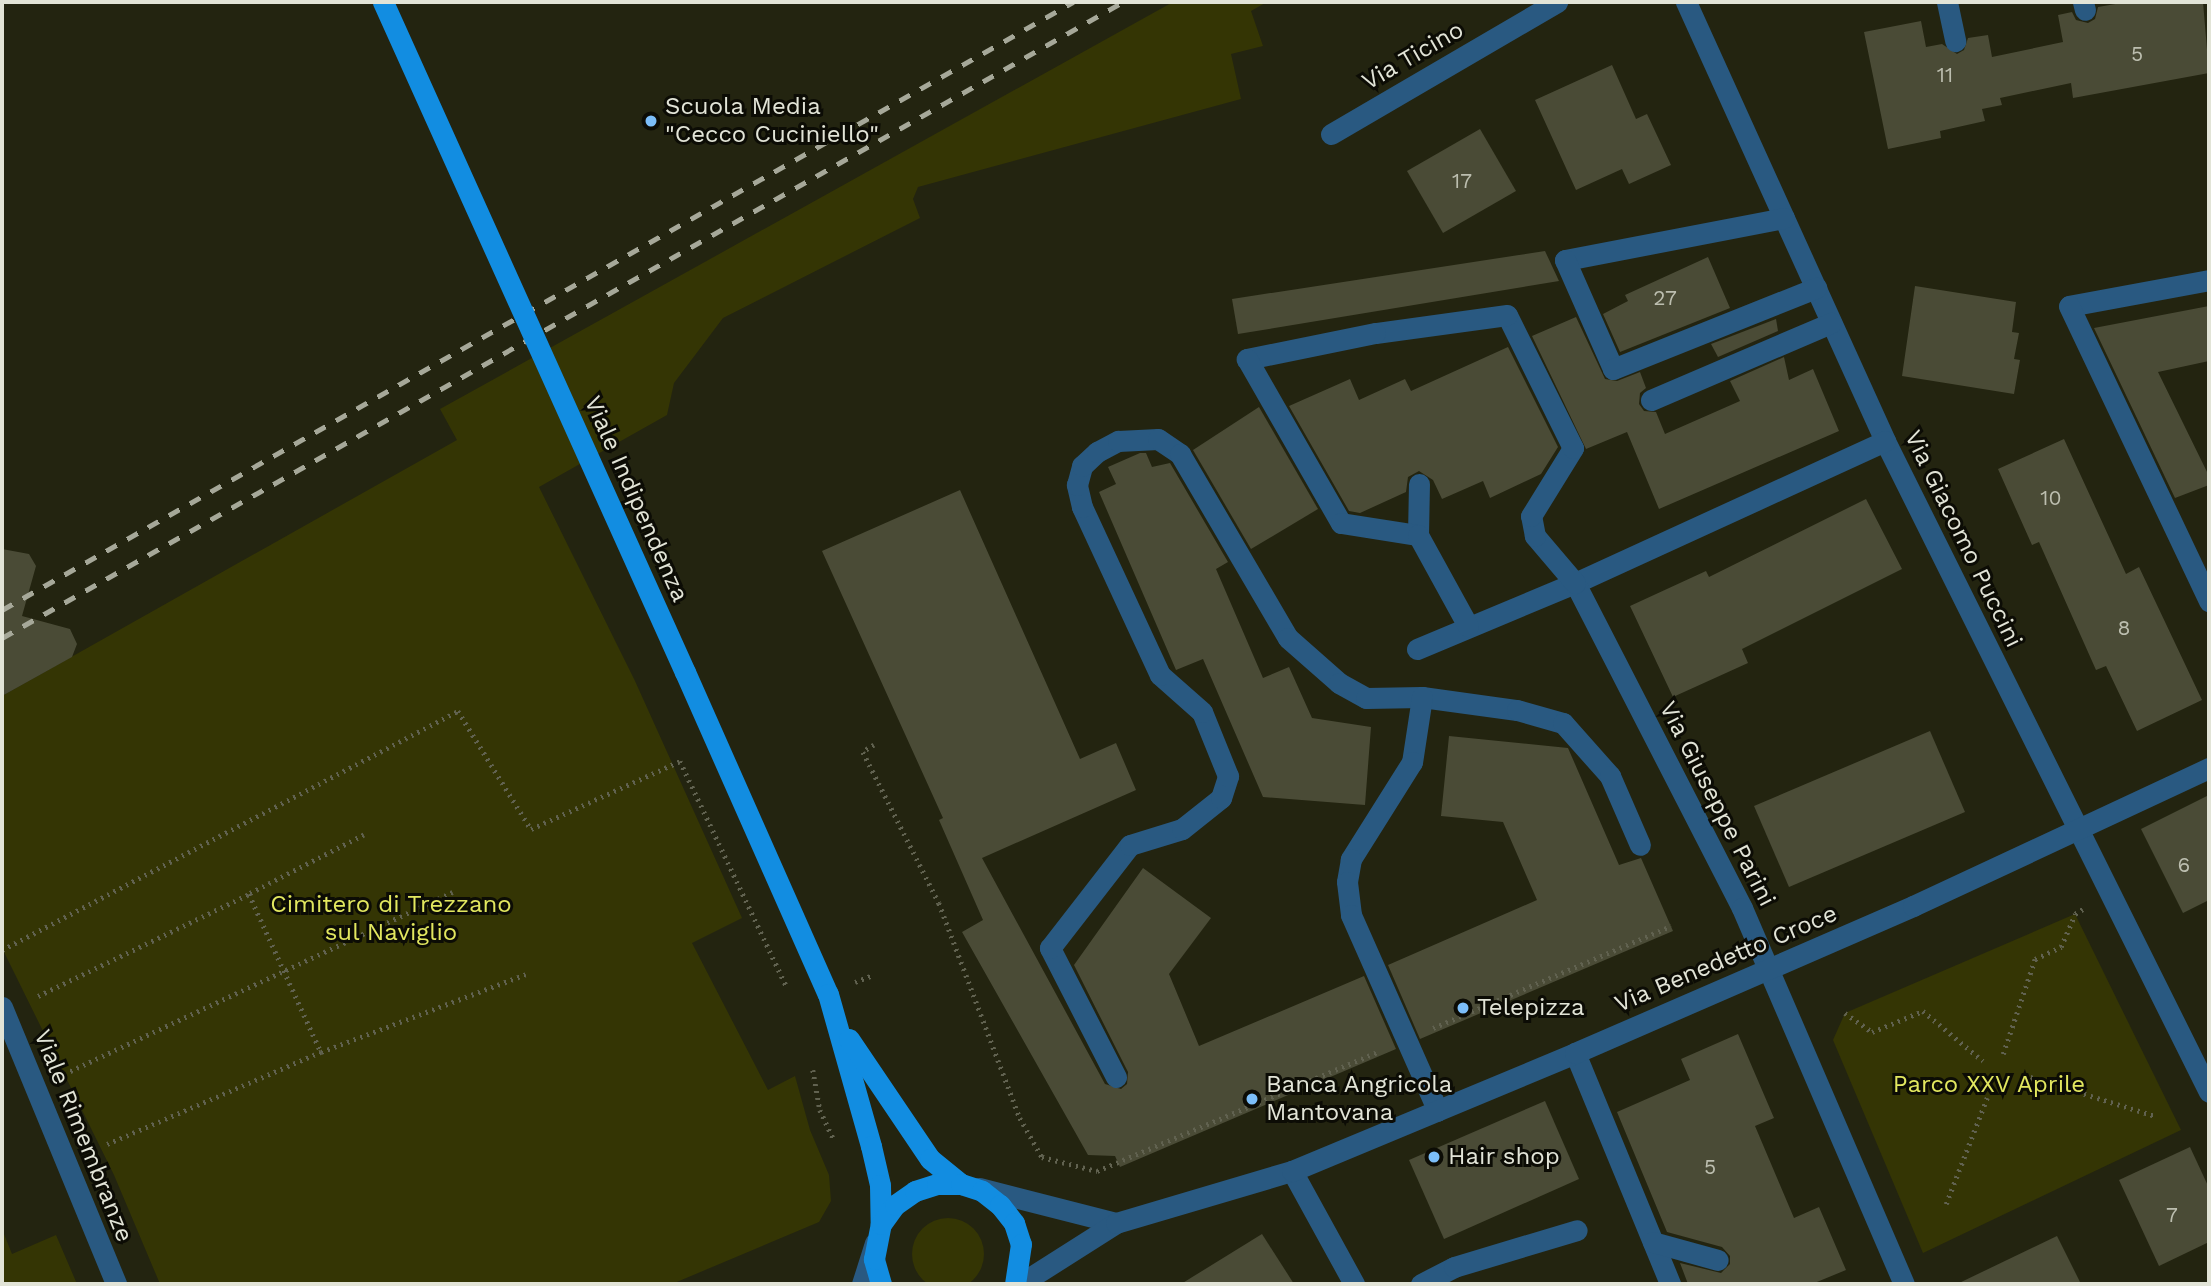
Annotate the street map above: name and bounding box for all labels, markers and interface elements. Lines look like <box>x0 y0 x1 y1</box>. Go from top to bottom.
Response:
street label: Via Ticino <box>1357 15 1469 97</box>
house number: 5 <box>2131 41 2143 67</box>
house number: 11 <box>1937 62 1953 88</box>
place label: Scuola Media "Cecco Cuciniello" <box>665 93 879 149</box>
marker: Scuola Media "Cecco Cuciniello" <box>643 113 659 129</box>
house number: 17 <box>1452 168 1472 194</box>
house number: 27 <box>1653 285 1677 311</box>
street label: Viale Indipendenza <box>578 392 694 606</box>
street label: Via Giacomo Puccini <box>1898 426 2028 652</box>
house number: 10 <box>2040 485 2062 511</box>
house number: 8 <box>2118 615 2130 641</box>
street label: Via Giuseppe Parini <box>1653 697 1781 911</box>
house number: 6 <box>2178 852 2190 878</box>
park label: Cimitero di Trezzano sul Naviglio <box>270 891 512 947</box>
street label: Via Benedetto Croce <box>1610 899 1842 1019</box>
place label: Telepizza <box>1477 994 1585 1022</box>
marker: Telepizza <box>1455 1000 1471 1016</box>
street label: Viale Rimembranze <box>27 1026 139 1246</box>
place label: Banca Angricola Mantovana <box>1266 1071 1454 1127</box>
park label: Parco XXV Aprile <box>1892 1071 2086 1099</box>
marker: Banca Angricola Mantovana <box>1244 1091 1260 1107</box>
place label: Hair shop <box>1448 1143 1560 1171</box>
marker: Hair shop <box>1426 1149 1442 1165</box>
house number: 5 <box>1704 1154 1716 1180</box>
house number: 7 <box>2166 1202 2178 1228</box>

